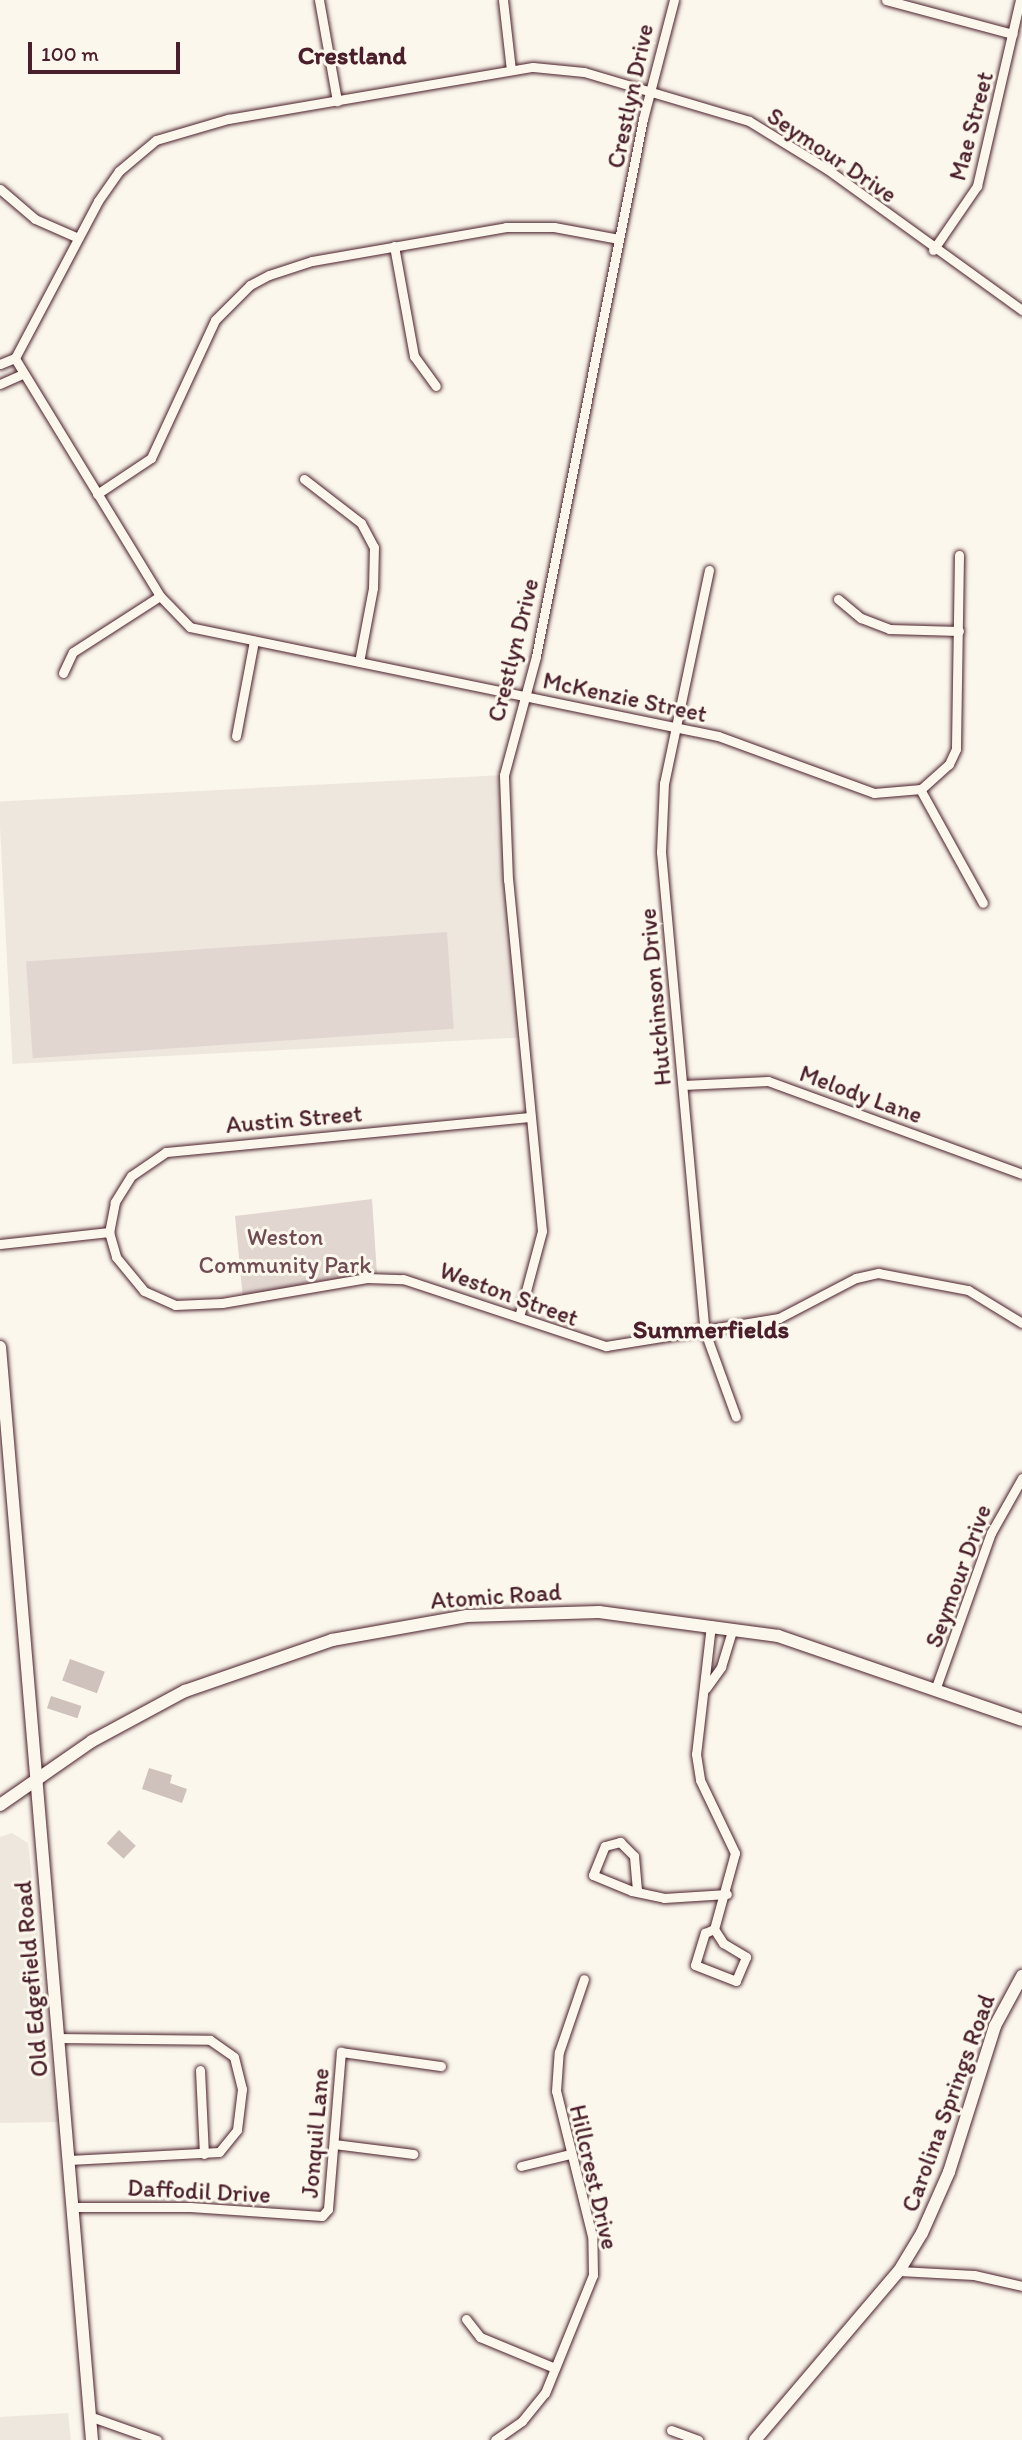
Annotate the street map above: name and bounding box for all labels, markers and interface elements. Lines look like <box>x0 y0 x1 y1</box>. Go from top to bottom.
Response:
street label: Crestlyn Drive <box>601 21 659 171</box>
scale bar <box>32 28 184 72</box>
district label: Crestland <box>298 40 406 72</box>
text: 100 m <box>41 41 99 66</box>
street label: Mae Street <box>943 68 999 184</box>
street label: Seymour Drive <box>762 101 902 209</box>
street label: Crestlyn Drive <box>481 575 545 725</box>
street label: McKenzie Street <box>540 666 710 728</box>
street label: Hutchinson Drive <box>633 907 677 1087</box>
street label: Melody Lane <box>796 1058 926 1130</box>
street label: Austin Street <box>225 1099 363 1139</box>
park label: Weston Community Park <box>199 1223 371 1279</box>
street label: Weston Street <box>436 1256 582 1332</box>
district label: Summerfields <box>633 1314 789 1346</box>
street label: Seymour Drive <box>919 1501 997 1651</box>
street label: Atomic Road <box>430 1577 562 1615</box>
street label: Old Edgefield Road <box>8 1880 54 2078</box>
street label: Carolina Springs Road <box>895 1990 1001 2216</box>
street label: Jonquil Lane <box>295 2067 335 2199</box>
street label: Hillcrest Drive <box>563 2102 625 2252</box>
street label: Daffodil Drive <box>127 2173 271 2209</box>

